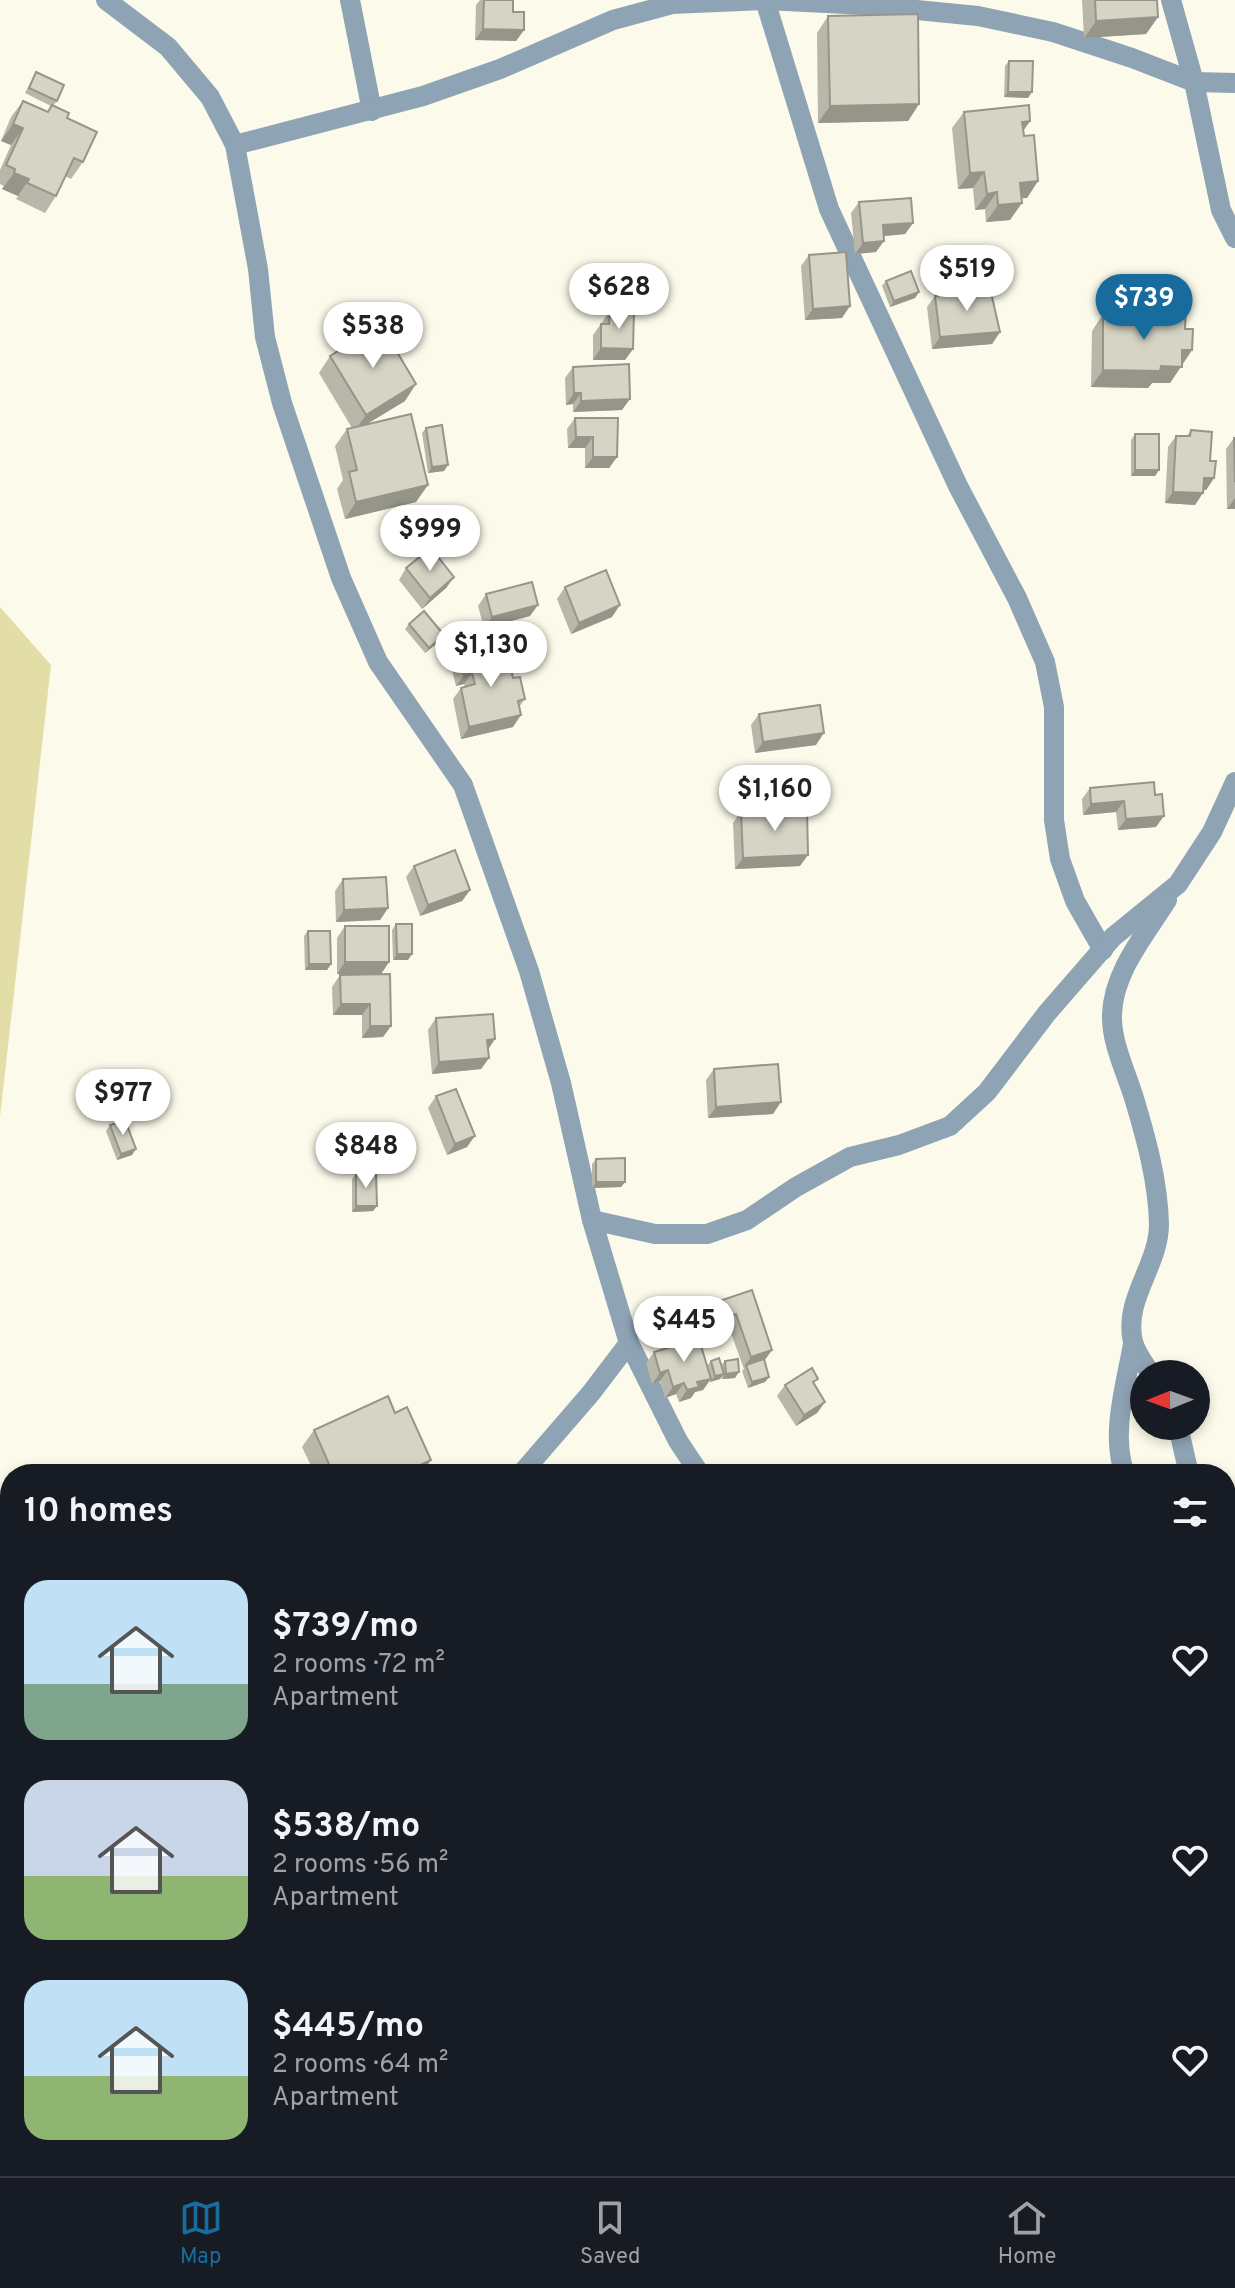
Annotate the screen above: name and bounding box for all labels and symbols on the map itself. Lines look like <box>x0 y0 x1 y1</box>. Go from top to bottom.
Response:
pin: $519 <box>920 245 1014 313</box>
pin: $628 <box>572 263 666 331</box>
pin: $739 <box>1097 274 1191 342</box>
pin: $538 <box>326 302 420 370</box>
pin: $999 <box>383 505 477 573</box>
pin: $1,130 <box>426 621 556 689</box>
pin: $1,160 <box>710 765 840 833</box>
pin: $977 <box>76 1069 170 1137</box>
pin: $848 <box>319 1122 413 1190</box>
pin: $445 <box>637 1296 731 1364</box>
north arrow <box>1130 1360 1210 1440</box>

